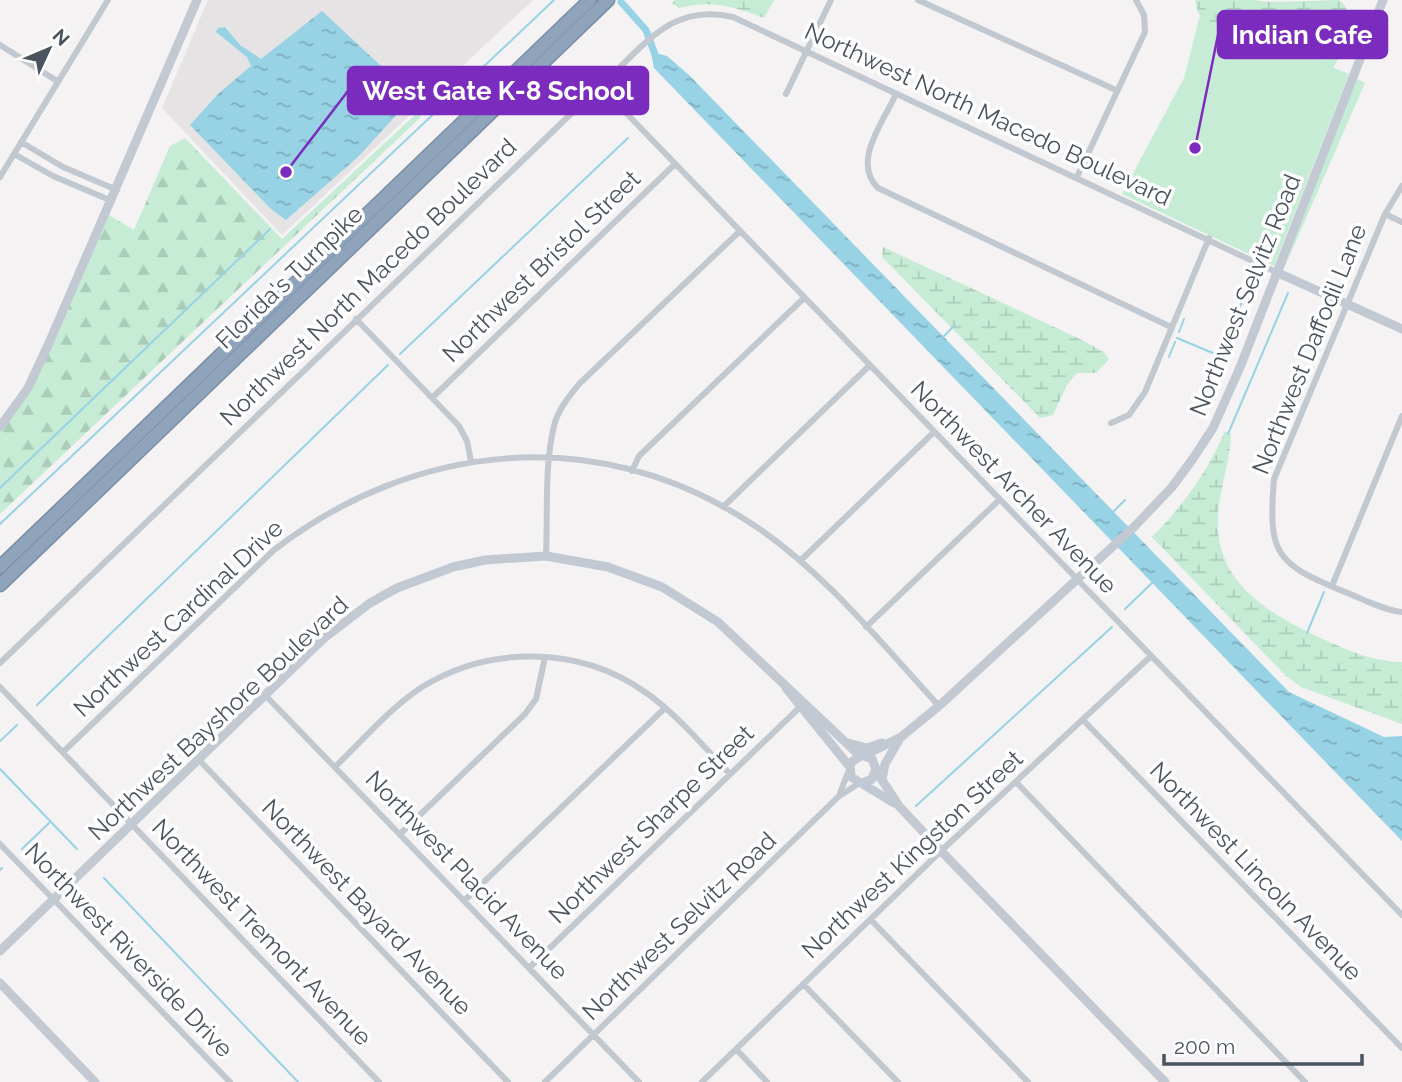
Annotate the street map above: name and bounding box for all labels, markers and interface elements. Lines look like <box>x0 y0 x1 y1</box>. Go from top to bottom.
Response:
callout: Indian Cafe <box>1218 11 1387 58</box>
north arrow <box>14 14 84 84</box>
street label: Northwest North Macedo Boulevard <box>800 16 1176 212</box>
text: Indian Cafe <box>1231 20 1373 50</box>
text: N <box>48 24 74 50</box>
callout: West Gate K-8 School <box>348 67 648 114</box>
text: West Gate K-8 School <box>362 76 634 106</box>
street label: Northwest North Macedo Boulevard <box>214 132 522 432</box>
street label: Northwest Bristol Street <box>436 164 646 368</box>
street label: Northwest Selvitz Road <box>1183 170 1307 420</box>
street label: Florida's Turnpike <box>209 199 369 355</box>
street label: Northwest Daffodil Lane <box>1246 220 1372 478</box>
street label: Northwest Archer Avenue <box>905 375 1123 599</box>
street label: Northwest Cardinal Drive <box>67 513 289 723</box>
street label: Northwest Bayshore Boulevard <box>82 590 354 846</box>
street label: Northwest Sharpe Street <box>543 719 759 929</box>
street label: Northwest Kingston Street <box>796 744 1028 964</box>
street label: Northwest Lincoln Avenue <box>1144 756 1368 986</box>
street label: Northwest Placid Avenue <box>360 765 574 985</box>
street label: Northwest Bayard Avenue <box>256 793 478 1021</box>
street label: Northwest Tremont Avenue <box>146 813 378 1051</box>
street label: Northwest Selvitz Road <box>576 826 782 1026</box>
street label: Northwest Riverside Drive <box>19 837 239 1063</box>
scale bar <box>1164 1023 1362 1066</box>
text: 200 m <box>1174 1034 1235 1059</box>

